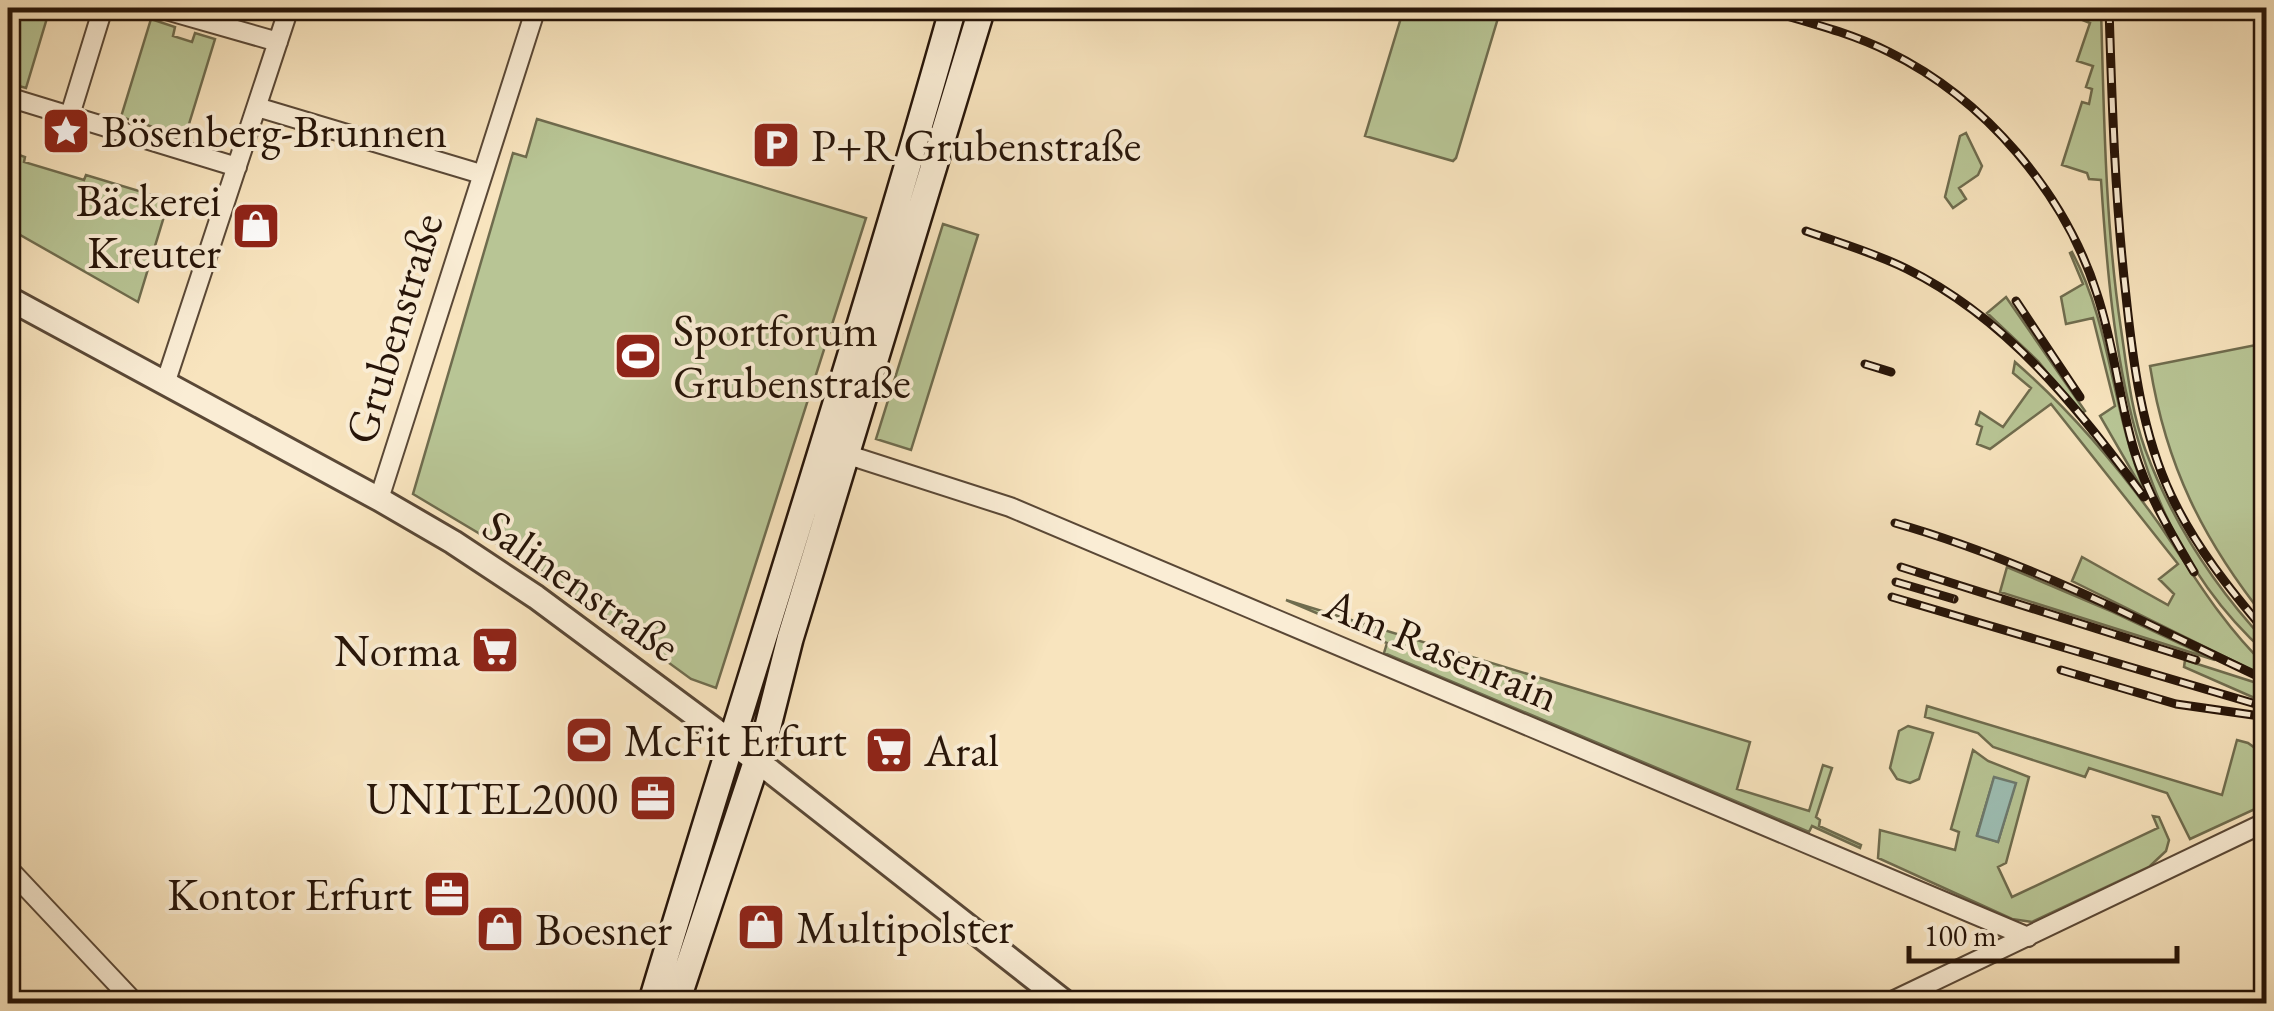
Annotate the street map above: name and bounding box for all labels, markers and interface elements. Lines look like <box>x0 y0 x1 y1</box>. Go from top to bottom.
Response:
place label: Bösenberg-Brunnen <box>101 102 447 160</box>
place icon: Bösenberg-Brunnen <box>40 105 92 157</box>
place label: P+R Grubenstraße <box>811 116 1141 174</box>
parking icon: P+R Grubenstraße <box>750 119 802 171</box>
place label: Bäckerei Kreuter <box>76 171 221 281</box>
shop icon: Bäckerei Kreuter <box>230 200 282 252</box>
street label: Grubenstraße <box>330 206 456 450</box>
place label: Sportforum Grubenstraße <box>673 301 911 411</box>
sports icon: Sportforum Grubenstraße <box>612 330 664 382</box>
street label: Salinenstraße <box>472 496 692 674</box>
street label: Am Rasenrain <box>1315 573 1568 724</box>
place label: Norma <box>334 621 460 679</box>
supermarket icon: Norma <box>469 624 521 676</box>
place label: McFit Erfurt <box>624 711 847 769</box>
sports icon: McFit Erfurt <box>563 714 615 766</box>
place label: Aral <box>923 721 999 779</box>
supermarket icon: Aral <box>863 724 915 776</box>
place label: UNITEL2000 <box>366 769 618 827</box>
office icon: UNITEL2000 <box>627 772 679 824</box>
place label: Kontor Erfurt <box>167 865 412 923</box>
office icon: Kontor Erfurt <box>421 868 473 920</box>
place label: Multipolster <box>796 898 1013 956</box>
place label: Boesner <box>535 900 672 958</box>
shop icon: Multipolster <box>735 901 787 953</box>
scale bar <box>1909 901 2176 963</box>
shop icon: Boesner <box>474 903 526 955</box>
text: 100 m <box>1924 916 1997 955</box>

